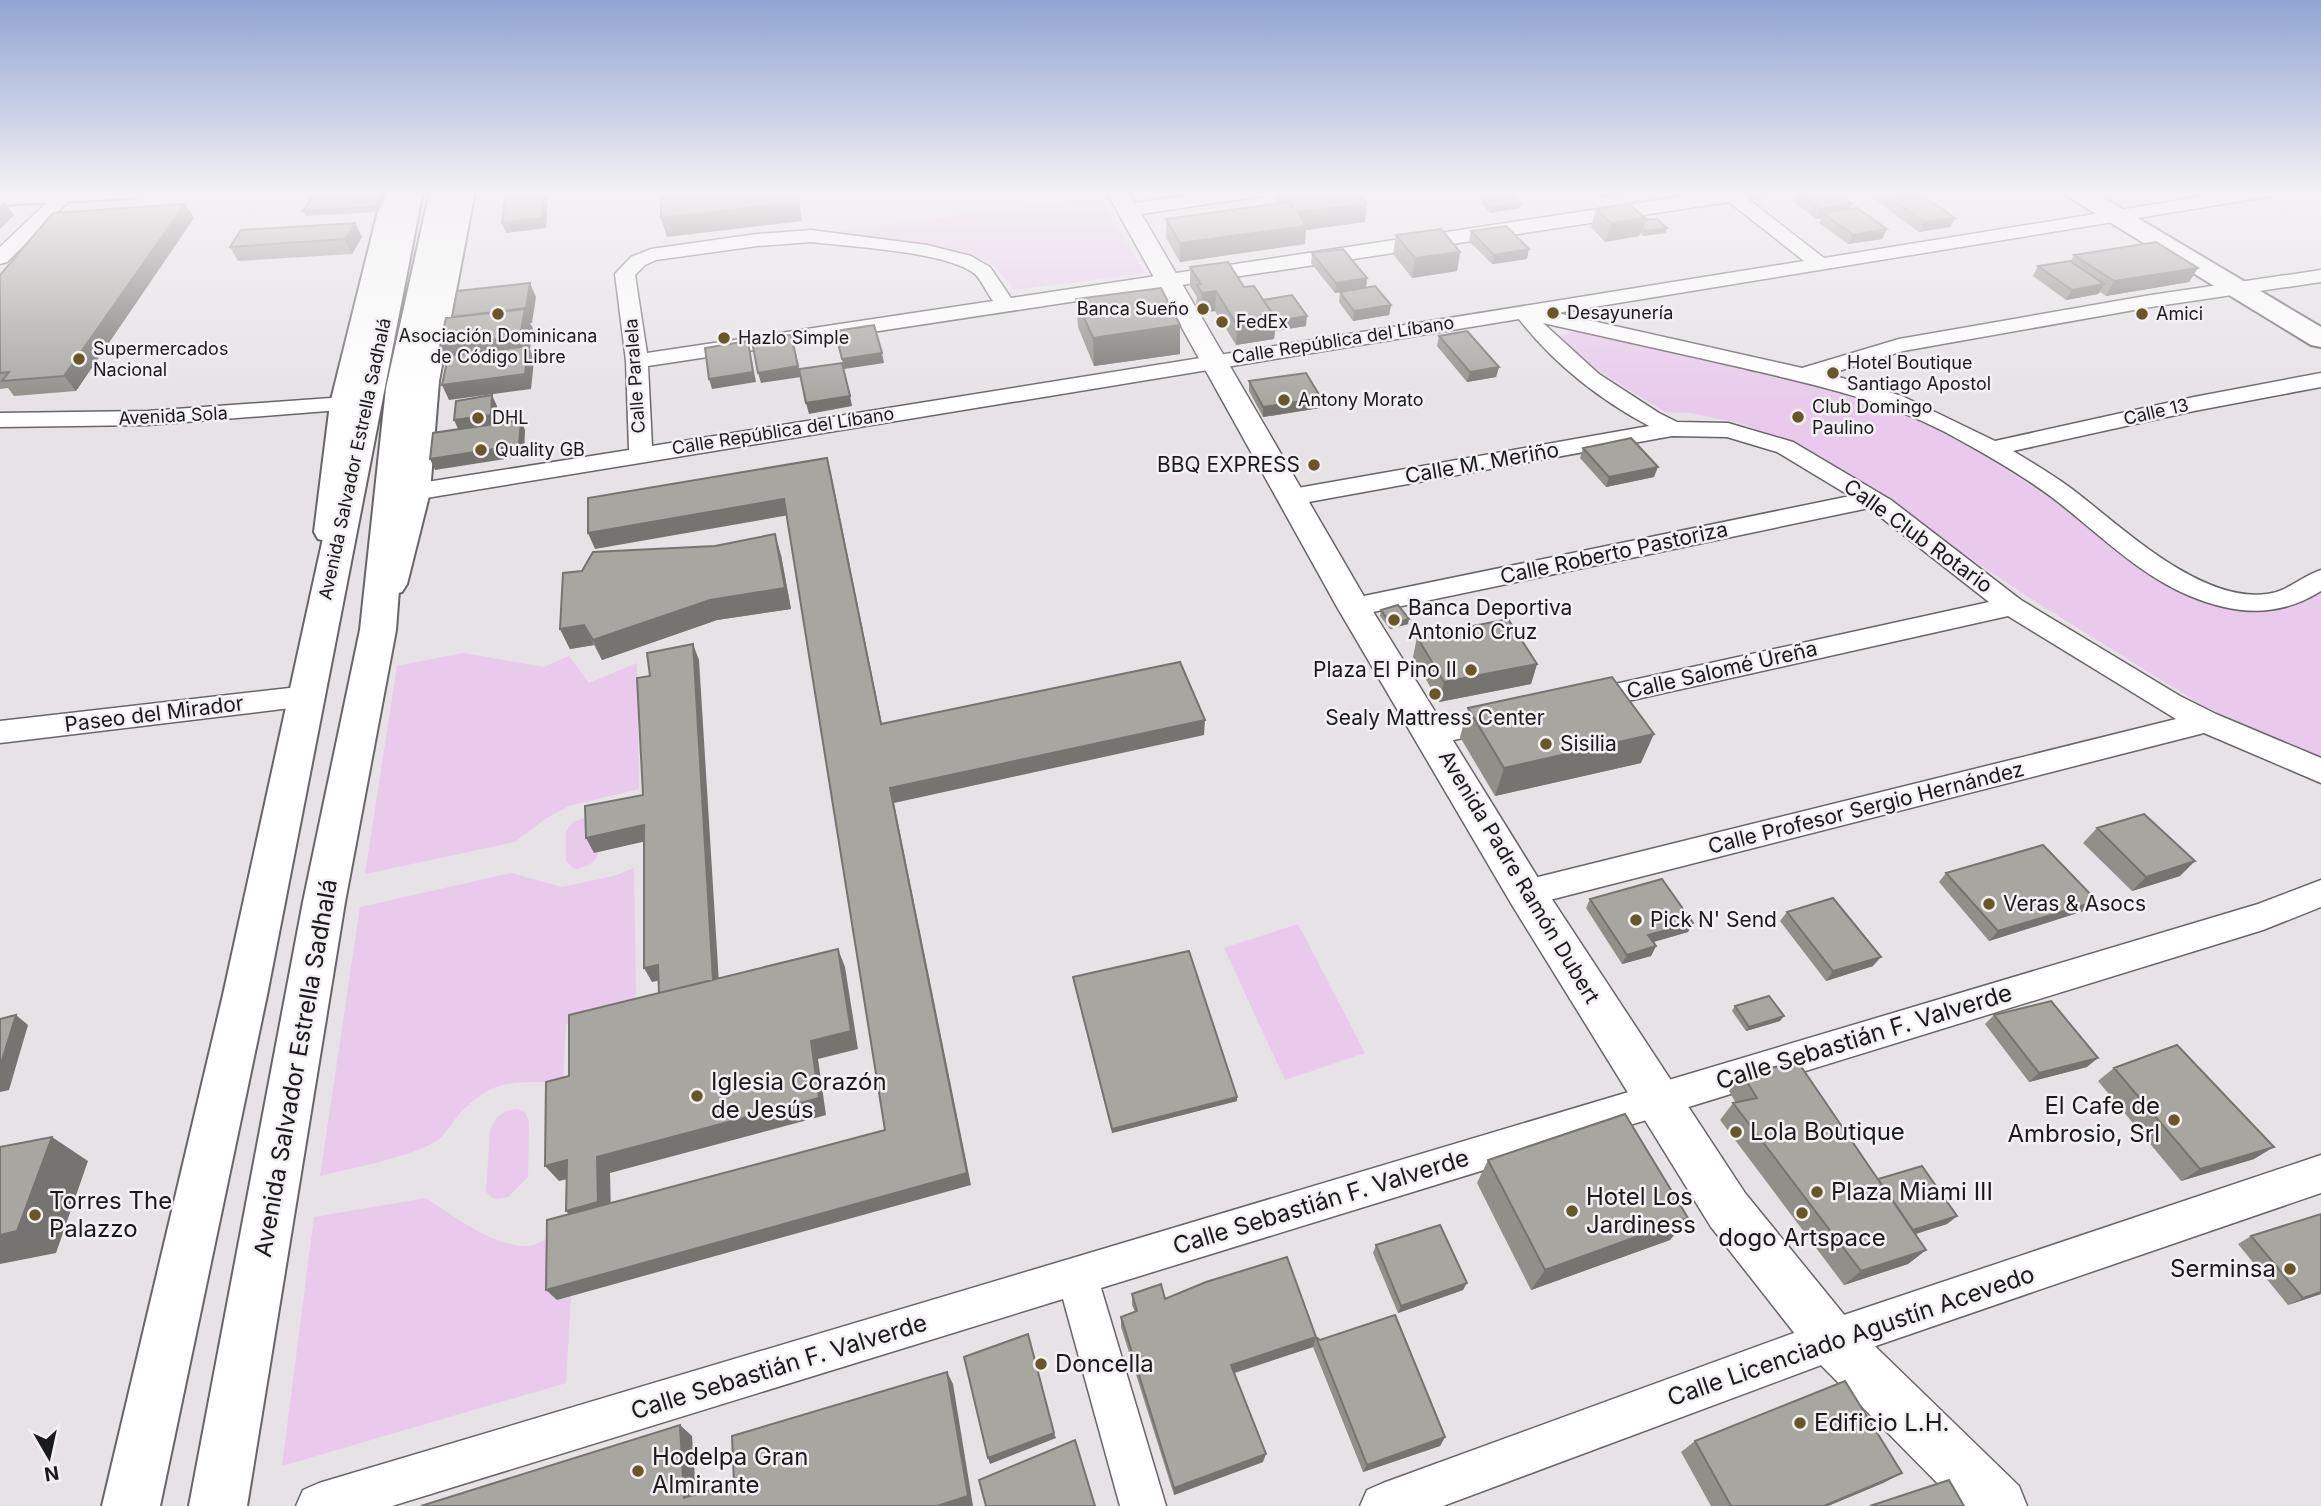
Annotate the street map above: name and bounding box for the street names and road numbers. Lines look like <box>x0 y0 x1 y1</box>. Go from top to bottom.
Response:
street label: Calle República del Líbano <box>1230 312 1455 367</box>
street label: Avenida Salvador Estrella Sadhalá <box>314 316 395 602</box>
street label: Calle Paralela <box>620 318 649 434</box>
street label: Calle 13 <box>2121 394 2190 429</box>
street label: Avenida Sola <box>118 402 228 429</box>
street label: Calle República del Líbano <box>670 403 895 458</box>
street label: Calle M. Meriño <box>1403 437 1561 488</box>
street label: Calle Club Rotario <box>1839 473 1997 598</box>
street label: Calle Roberto Pastoriza <box>1498 516 1730 589</box>
street label: Calle Salomé Ureña <box>1624 635 1819 704</box>
street label: Paseo del Mirador <box>63 690 245 737</box>
street label: Avenida Padre Ramón Dubert <box>1434 746 1605 1008</box>
street label: Calle Profesor Sergio Hernández <box>1705 756 2026 859</box>
street label: Avenida Salvador Estrella Sadhalá <box>248 877 343 1259</box>
street label: Calle Sebastián F. Valverde <box>1712 978 2015 1095</box>
street label: Calle Sebastián F. Valverde <box>1169 1143 1472 1260</box>
street label: Calle Licenciado Agustín Acevedo <box>1664 1259 2038 1412</box>
street label: Calle Sebastián F. Valverde <box>627 1308 930 1425</box>

